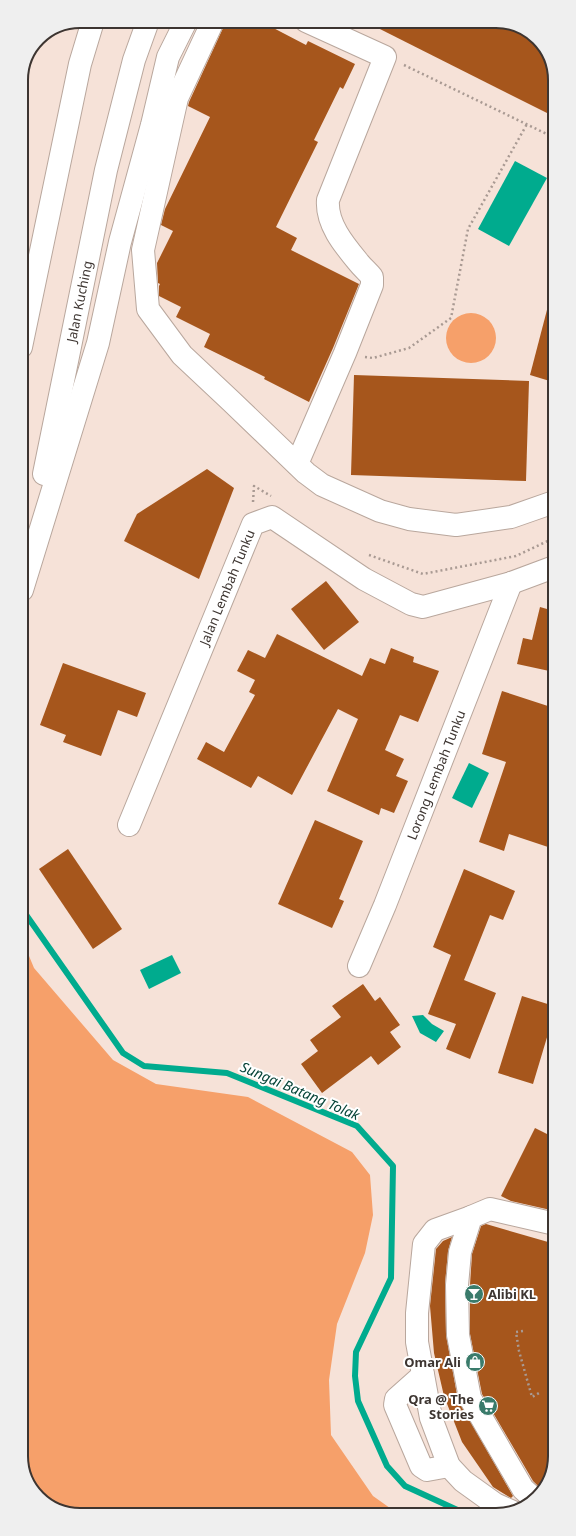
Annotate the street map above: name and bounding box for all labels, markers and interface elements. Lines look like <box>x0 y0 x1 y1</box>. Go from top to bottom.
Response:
street label: Jalan Kuching <box>62 259 96 346</box>
street label: Jalan Lembah Tunku <box>194 527 259 650</box>
street label: Lorong Lembah Tunku <box>402 707 469 842</box>
water label: Sungai Batang Tolak <box>238 1057 364 1125</box>
bar icon: Alibi KL <box>463 1283 485 1305</box>
place label: Alibi KL <box>488 1285 536 1303</box>
shop icon: Omar Ali <box>464 1351 486 1373</box>
place label: Omar Ali <box>404 1353 461 1371</box>
place label: Qra @ The Stories <box>408 1390 474 1423</box>
supermarket icon: Qra @ The Stories <box>477 1395 499 1417</box>

